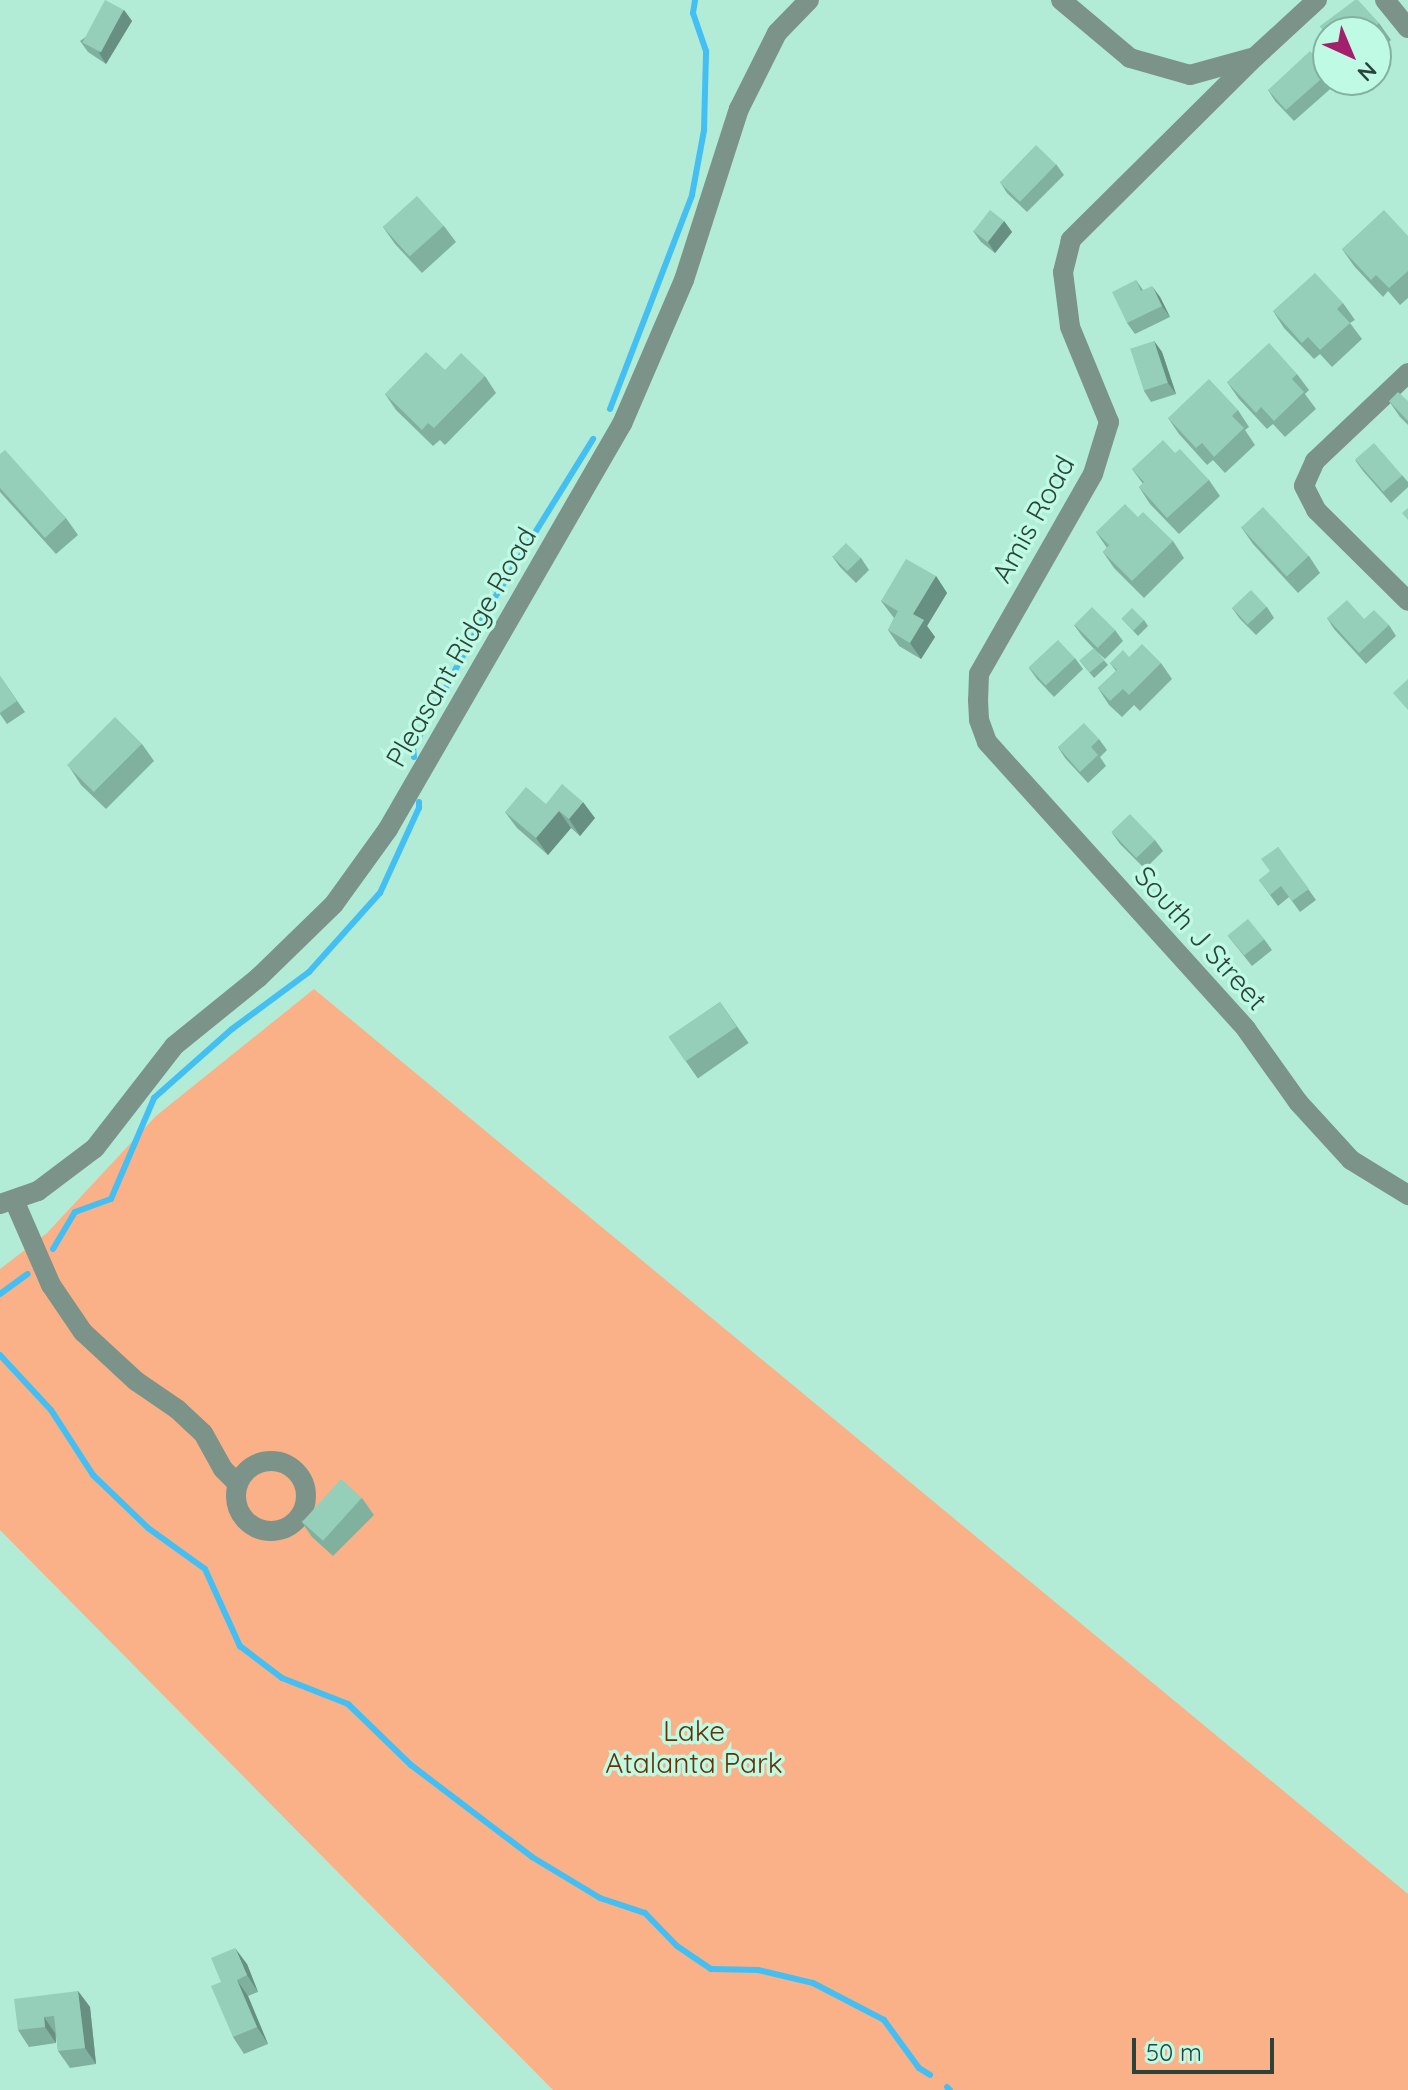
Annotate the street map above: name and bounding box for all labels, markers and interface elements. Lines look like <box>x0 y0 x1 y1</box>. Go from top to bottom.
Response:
north arrow <box>1312 16 1392 96</box>
text: N <box>1352 56 1383 88</box>
street label: Amis Road <box>984 450 1082 588</box>
street label: Pleasant Ridge Road <box>379 521 543 773</box>
street label: South J Street <box>1128 859 1274 1017</box>
park label: Lake Atalanta Park <box>605 1714 783 1780</box>
scale bar <box>1136 2022 1278 2072</box>
text: 50 m <box>1146 2037 1202 2067</box>

